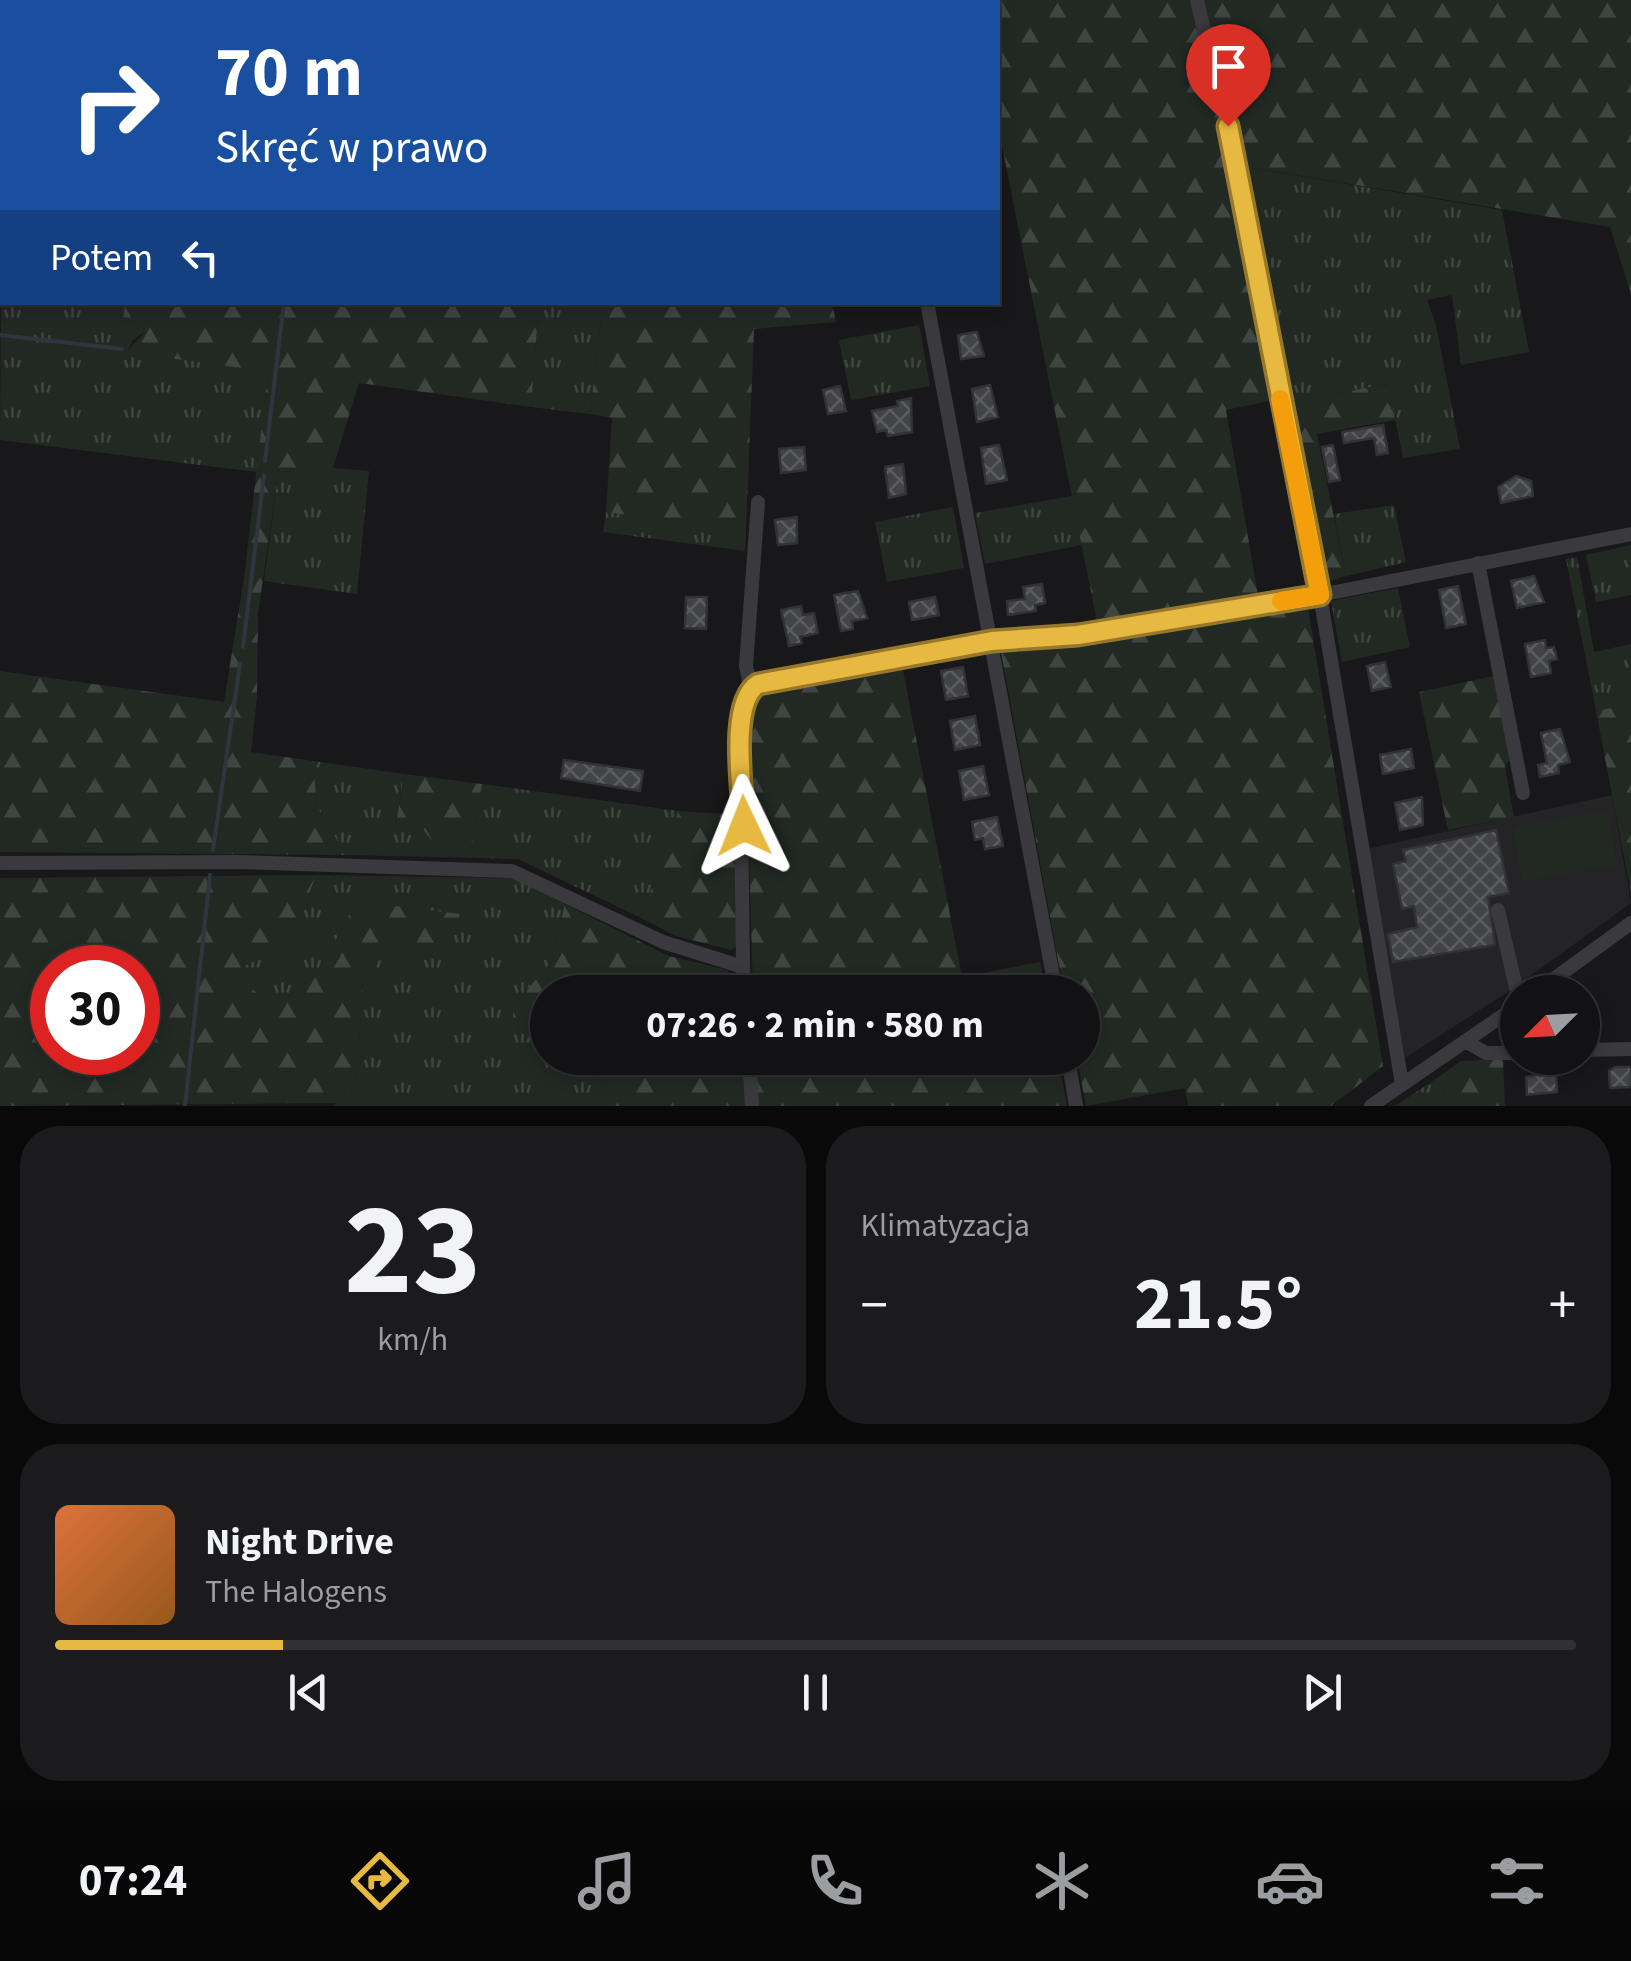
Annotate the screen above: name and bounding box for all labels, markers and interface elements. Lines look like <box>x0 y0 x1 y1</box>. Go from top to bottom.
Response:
text: 70 m <box>215 23 363 123</box>
pin <box>1186 24 1271 127</box>
icon: arrive <box>1201 39 1256 94</box>
icon: right <box>50 40 180 170</box>
text: Skręć w prawo <box>215 116 488 180</box>
icon: left <box>173 230 228 285</box>
text: Potem <box>50 231 153 285</box>
position arrow <box>692 774 796 878</box>
speed limit sign: 30 <box>30 945 160 1075</box>
north arrow <box>1500 975 1600 1075</box>
map controls <box>1500 975 1600 1075</box>
text: 07:26 · 2 min · 580 m <box>646 998 984 1052</box>
text: 23 <box>344 1159 481 1344</box>
text: Klimatyzacja <box>861 1203 1030 1249</box>
text: 21.5° <box>1134 1251 1303 1358</box>
text: − <box>861 1267 888 1345</box>
text: + <box>1549 1267 1576 1345</box>
text: km/h <box>377 1317 448 1363</box>
text: Night Drive <box>205 1515 394 1569</box>
text: The Halogens <box>205 1569 387 1615</box>
icon: previous <box>281 1665 336 1720</box>
icon: pause <box>788 1665 843 1720</box>
icon: next <box>1295 1665 1350 1720</box>
icon: directions <box>345 1846 415 1916</box>
icon: music <box>572 1846 642 1916</box>
icon: phone <box>800 1846 870 1916</box>
icon: climate <box>1027 1846 1097 1916</box>
icon: car <box>1255 1846 1325 1916</box>
icon: filters <box>1482 1846 1552 1916</box>
text: 07:24 <box>79 1849 187 1913</box>

